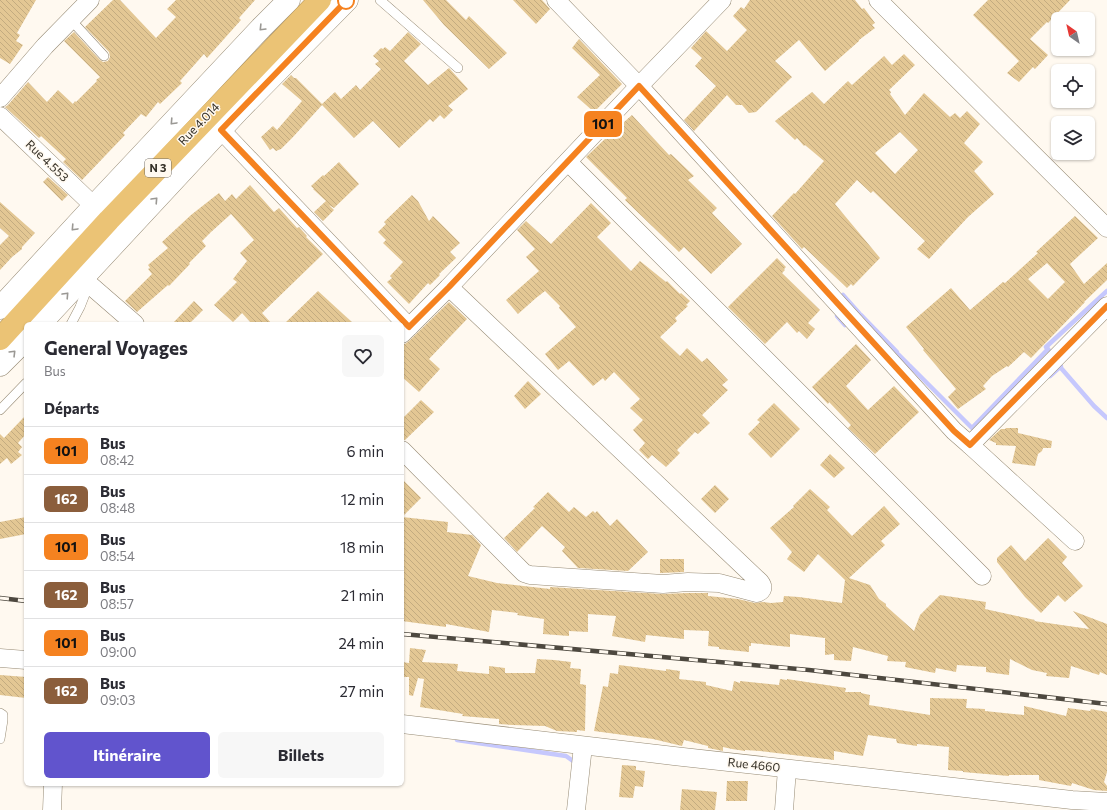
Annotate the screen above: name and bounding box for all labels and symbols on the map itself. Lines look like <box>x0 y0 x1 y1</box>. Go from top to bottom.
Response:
unlabelled marker <box>337 0 355 10</box>
north arrow <box>1051 12 1095 56</box>
one-way arrow <box>259 23 267 31</box>
street label: Rue 4.014 <box>175 99 222 147</box>
line badge: 101 <box>580 111 626 137</box>
one-way arrow <box>171 118 178 125</box>
street label: Rue 4.553 <box>23 137 72 184</box>
road number: N 3 <box>145 159 171 177</box>
one-way arrow <box>150 197 158 205</box>
one-way arrow <box>72 223 79 230</box>
one-way arrow <box>62 292 69 300</box>
one-way arrow <box>8 350 16 357</box>
street label: Rue 4660 <box>727 754 781 774</box>

